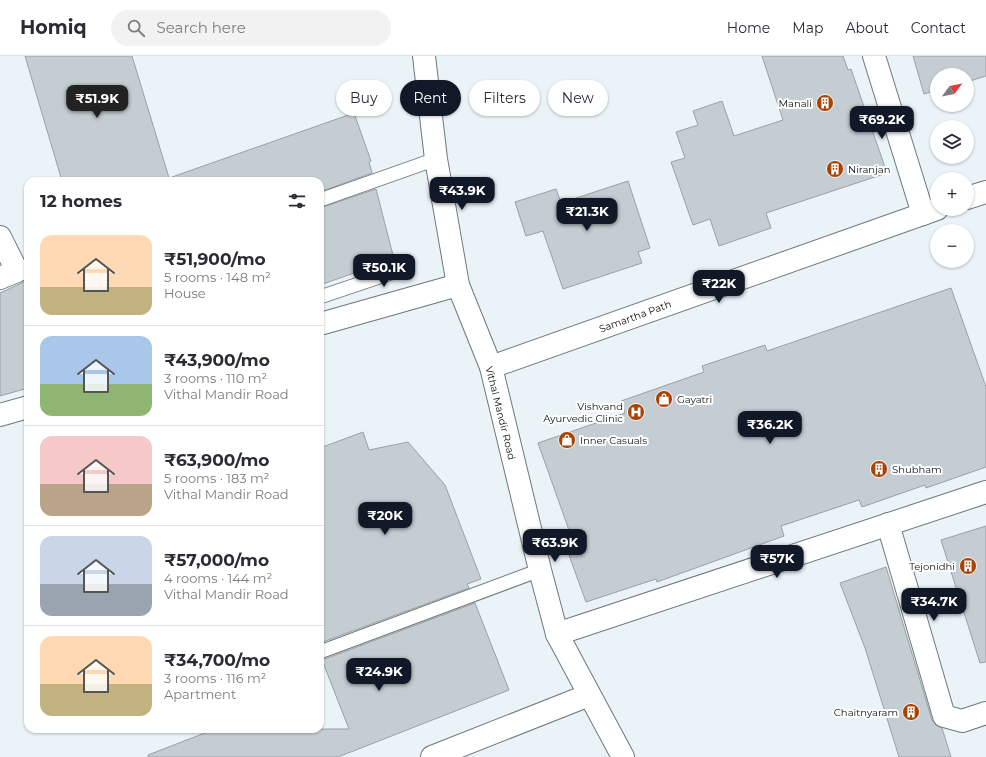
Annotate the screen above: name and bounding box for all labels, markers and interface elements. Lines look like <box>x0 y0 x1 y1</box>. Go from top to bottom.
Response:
search box <box>111 10 391 46</box>
text: Homiq <box>20 16 87 39</box>
icon: search <box>125 17 147 39</box>
text: Search here <box>157 18 246 37</box>
text: Home <box>727 19 770 37</box>
text: Map <box>792 19 823 37</box>
text: About <box>845 19 889 37</box>
text: Contact <box>911 19 966 37</box>
north arrow <box>930 68 974 112</box>
map controls <box>930 68 974 268</box>
chip: Buy <box>336 80 392 116</box>
chip: Rent <box>400 80 461 116</box>
chip: Filters <box>469 80 540 116</box>
chip: New <box>548 80 608 116</box>
pin: ₹51.9K <box>64 85 130 119</box>
text: ₹51.9K <box>75 90 119 106</box>
building icon: Manali <box>815 93 835 113</box>
place label: Manali <box>779 97 812 110</box>
pin: ₹69.2K <box>849 106 915 140</box>
text: ₹69.2K <box>859 111 905 127</box>
button: layers <box>930 120 974 164</box>
building icon: Niranjan <box>825 159 845 179</box>
place label: Niranjan <box>848 163 890 176</box>
button: + <box>930 172 974 216</box>
pin: ₹43.9K <box>429 177 495 211</box>
text: ₹43.9K <box>439 182 485 198</box>
icon: filters <box>286 190 308 212</box>
text: 12 homes <box>40 191 122 211</box>
pin: ₹21.3K <box>554 198 620 232</box>
text: ₹21.3K <box>565 203 609 219</box>
button: − <box>930 224 974 268</box>
text: ₹51,900/mo <box>164 249 266 269</box>
icon: home <box>72 251 120 299</box>
pin: ₹50.1K <box>351 254 417 288</box>
text: ₹50.1K <box>362 259 406 275</box>
text: 5 rooms · 148 m² <box>164 269 271 285</box>
pin: ₹22K <box>695 270 743 304</box>
text: ₹22K <box>702 275 736 291</box>
text: House <box>164 285 206 301</box>
street label: Samartha Path <box>597 297 673 336</box>
text: ₹43,900/mo <box>164 350 270 370</box>
icon: home <box>72 352 120 400</box>
street label: Vithal Mandir Road <box>483 365 518 461</box>
text: 3 rooms · 110 m² <box>164 370 267 386</box>
text: Vithal Mandir Road <box>164 386 289 402</box>
shop icon: Gayatri <box>654 389 674 409</box>
place label: Gayatri <box>677 393 712 406</box>
place label: Vishvand Ayurvedic Clinic <box>543 400 623 425</box>
hospital icon: Vishvand Ayurvedic Clinic <box>626 402 646 422</box>
pin: ₹36.2K <box>737 411 803 445</box>
text: ₹36.2K <box>747 416 793 432</box>
shop icon: Inner Casuals <box>557 430 577 450</box>
place label: Inner Casuals <box>580 434 647 447</box>
text: ₹63,900/mo <box>164 450 270 470</box>
icon: home <box>72 452 120 500</box>
building icon: Shubham <box>869 459 889 479</box>
place label: Shubham <box>892 463 942 476</box>
text: 5 rooms · 183 m² <box>164 470 269 486</box>
text: Vithal Mandir Road <box>164 486 289 502</box>
pin: ₹20K <box>361 502 409 536</box>
text: ₹20K <box>367 507 403 523</box>
pin: ₹63.9K <box>522 529 588 563</box>
text: ₹63.9K <box>532 534 578 550</box>
pin: ₹57K <box>753 545 801 579</box>
text: ₹57,000/mo <box>164 550 269 570</box>
text: ₹57K <box>760 550 794 566</box>
icon: home <box>72 552 120 600</box>
building icon: Tejonidhi <box>958 556 978 576</box>
place label: Tejonidhi <box>909 560 955 573</box>
text: 4 rooms · 144 m² <box>164 570 272 586</box>
text: Vithal Mandir Road <box>164 586 289 602</box>
pin: ₹34.7K <box>901 588 967 622</box>
text: ₹34.7K <box>910 593 958 609</box>
text: ₹34,700/mo <box>164 650 270 670</box>
icon: home <box>72 652 120 700</box>
pin: ₹24.9K <box>346 658 412 692</box>
text: ₹24.9K <box>355 663 403 679</box>
text: 3 rooms · 116 m² <box>164 670 266 686</box>
text: Apartment <box>164 686 236 702</box>
building icon: Chaitnyaram <box>901 702 921 722</box>
place label: Chaitnyaram <box>834 706 898 719</box>

